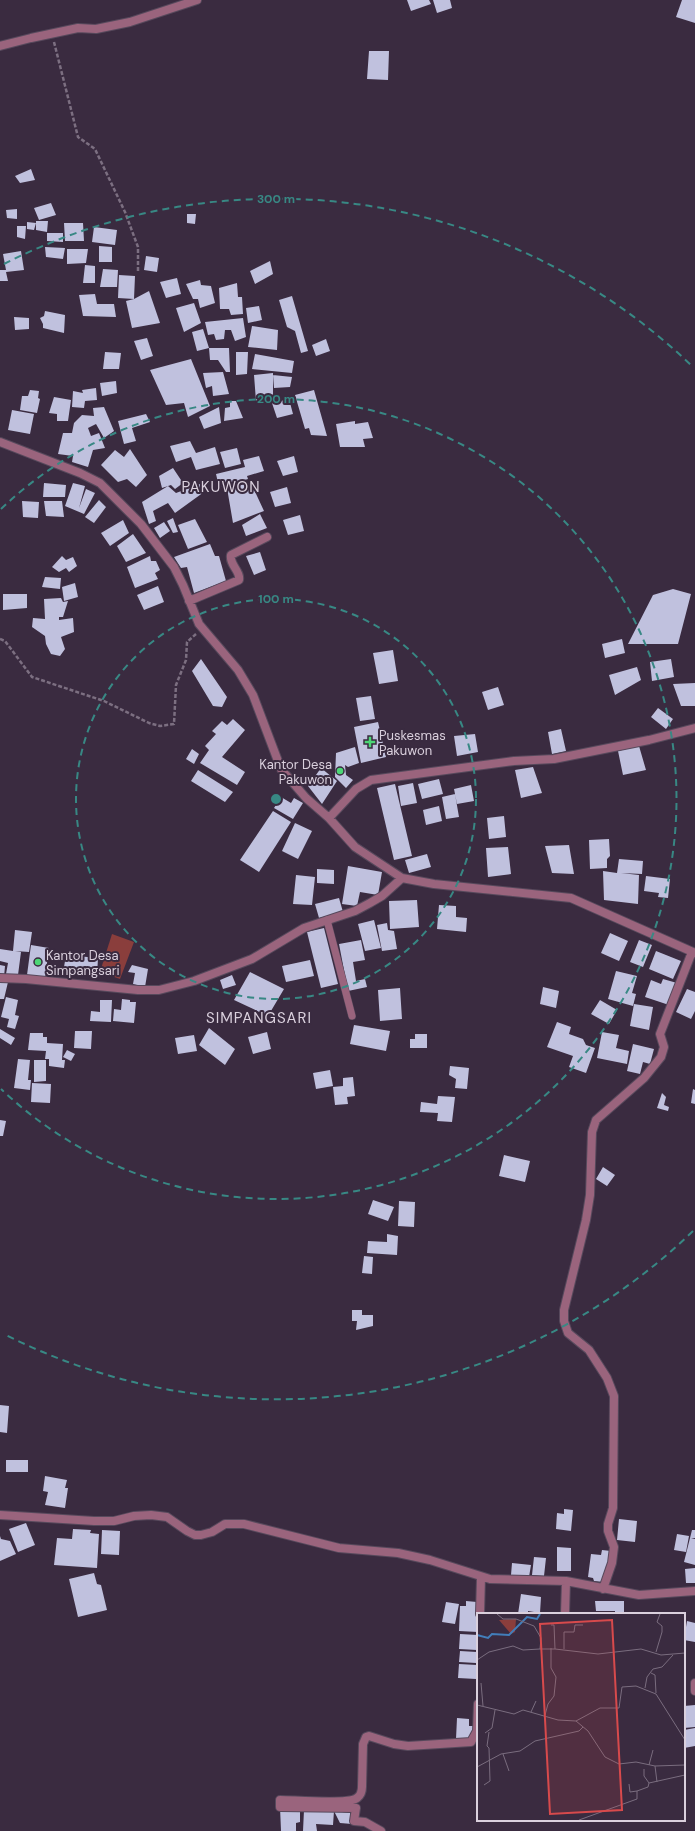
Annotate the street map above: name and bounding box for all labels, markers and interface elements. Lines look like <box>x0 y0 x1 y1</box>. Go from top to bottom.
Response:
text: 300 m <box>257 191 295 207</box>
text: 200 m <box>257 391 295 407</box>
district label: PAKUWON <box>181 477 261 497</box>
text: 100 m <box>258 591 294 607</box>
place label: Puskesmas Pakuwon <box>379 727 446 759</box>
marker: Puskesmas Pakuwon <box>364 736 376 748</box>
place label: Kantor Desa Pakuwon <box>259 756 332 788</box>
marker: Kantor Desa Pakuwon <box>335 766 345 776</box>
centre of rings <box>269 792 283 806</box>
place label: Kantor Desa Simpangsari <box>46 947 120 979</box>
marker: Kantor Desa Simpangsari <box>33 957 43 967</box>
district label: SIMPANGSARI <box>206 1008 312 1028</box>
inset map <box>477 1613 685 1821</box>

